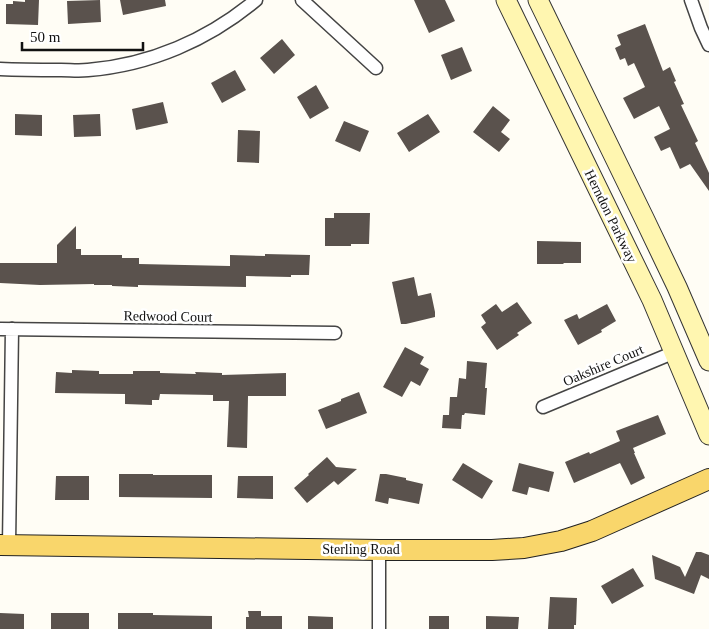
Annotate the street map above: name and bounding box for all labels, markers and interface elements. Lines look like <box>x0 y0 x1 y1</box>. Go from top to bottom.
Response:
scale bar <box>22 20 144 52</box>
text: 50 m <box>30 29 61 45</box>
street label: Herndon Parkway <box>582 167 640 265</box>
street label: Redwood Court <box>123 308 213 325</box>
street label: Oakshire Court <box>561 342 646 389</box>
street label: Sterling Road <box>322 542 400 557</box>

